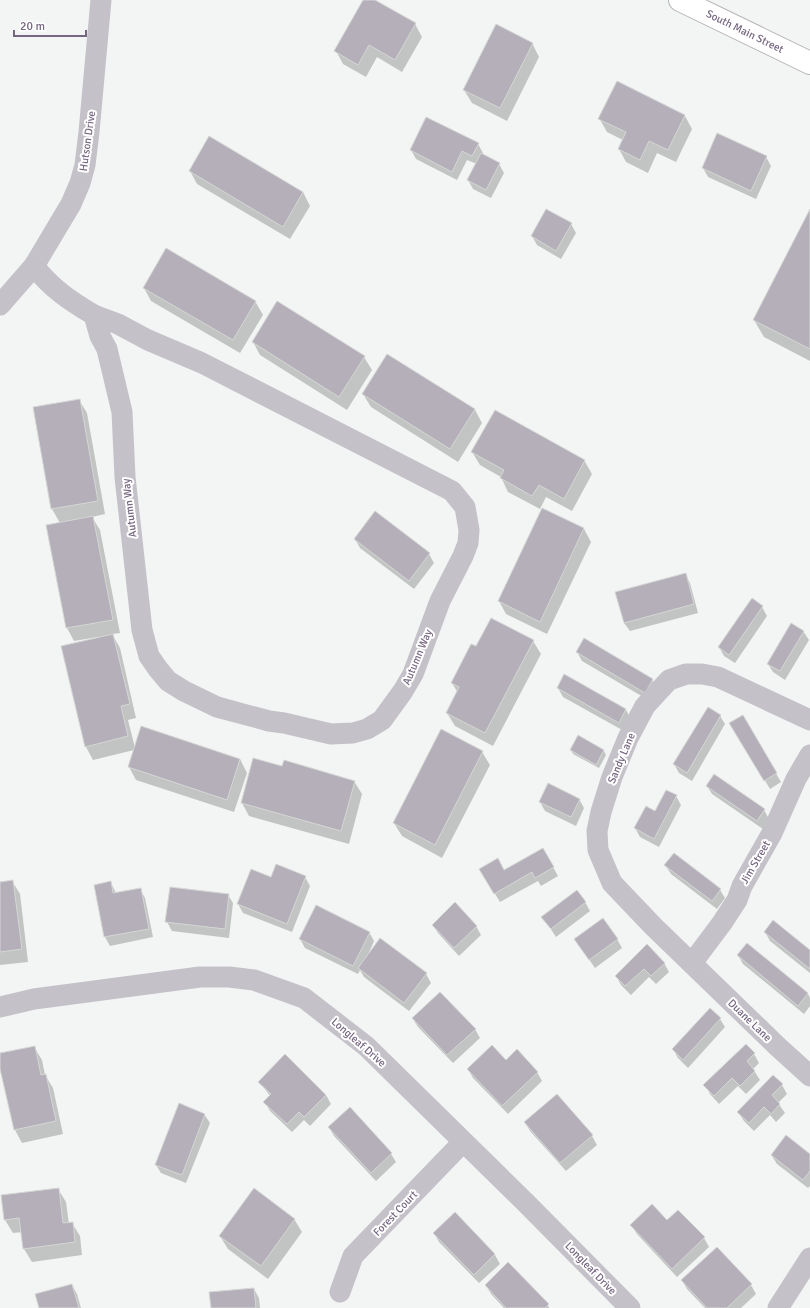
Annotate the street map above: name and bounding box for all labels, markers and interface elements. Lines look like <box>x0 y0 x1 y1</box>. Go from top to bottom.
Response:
street label: South Main Street <box>704 7 786 56</box>
scale bar <box>14 12 86 38</box>
text: 20 m <box>20 19 45 34</box>
street label: Hutson Drive <box>77 110 98 172</box>
street label: Autumn Way <box>119 477 140 538</box>
street label: Autumn Way <box>400 627 435 687</box>
street label: Sandy Lane <box>605 731 638 785</box>
street label: Jim Street <box>738 838 773 886</box>
street label: Duane Lane <box>725 996 774 1044</box>
street label: Longleaf Drive <box>329 1015 389 1070</box>
street label: Forest Court <box>371 1188 420 1239</box>
street label: Longleaf Drive <box>562 1239 619 1297</box>

